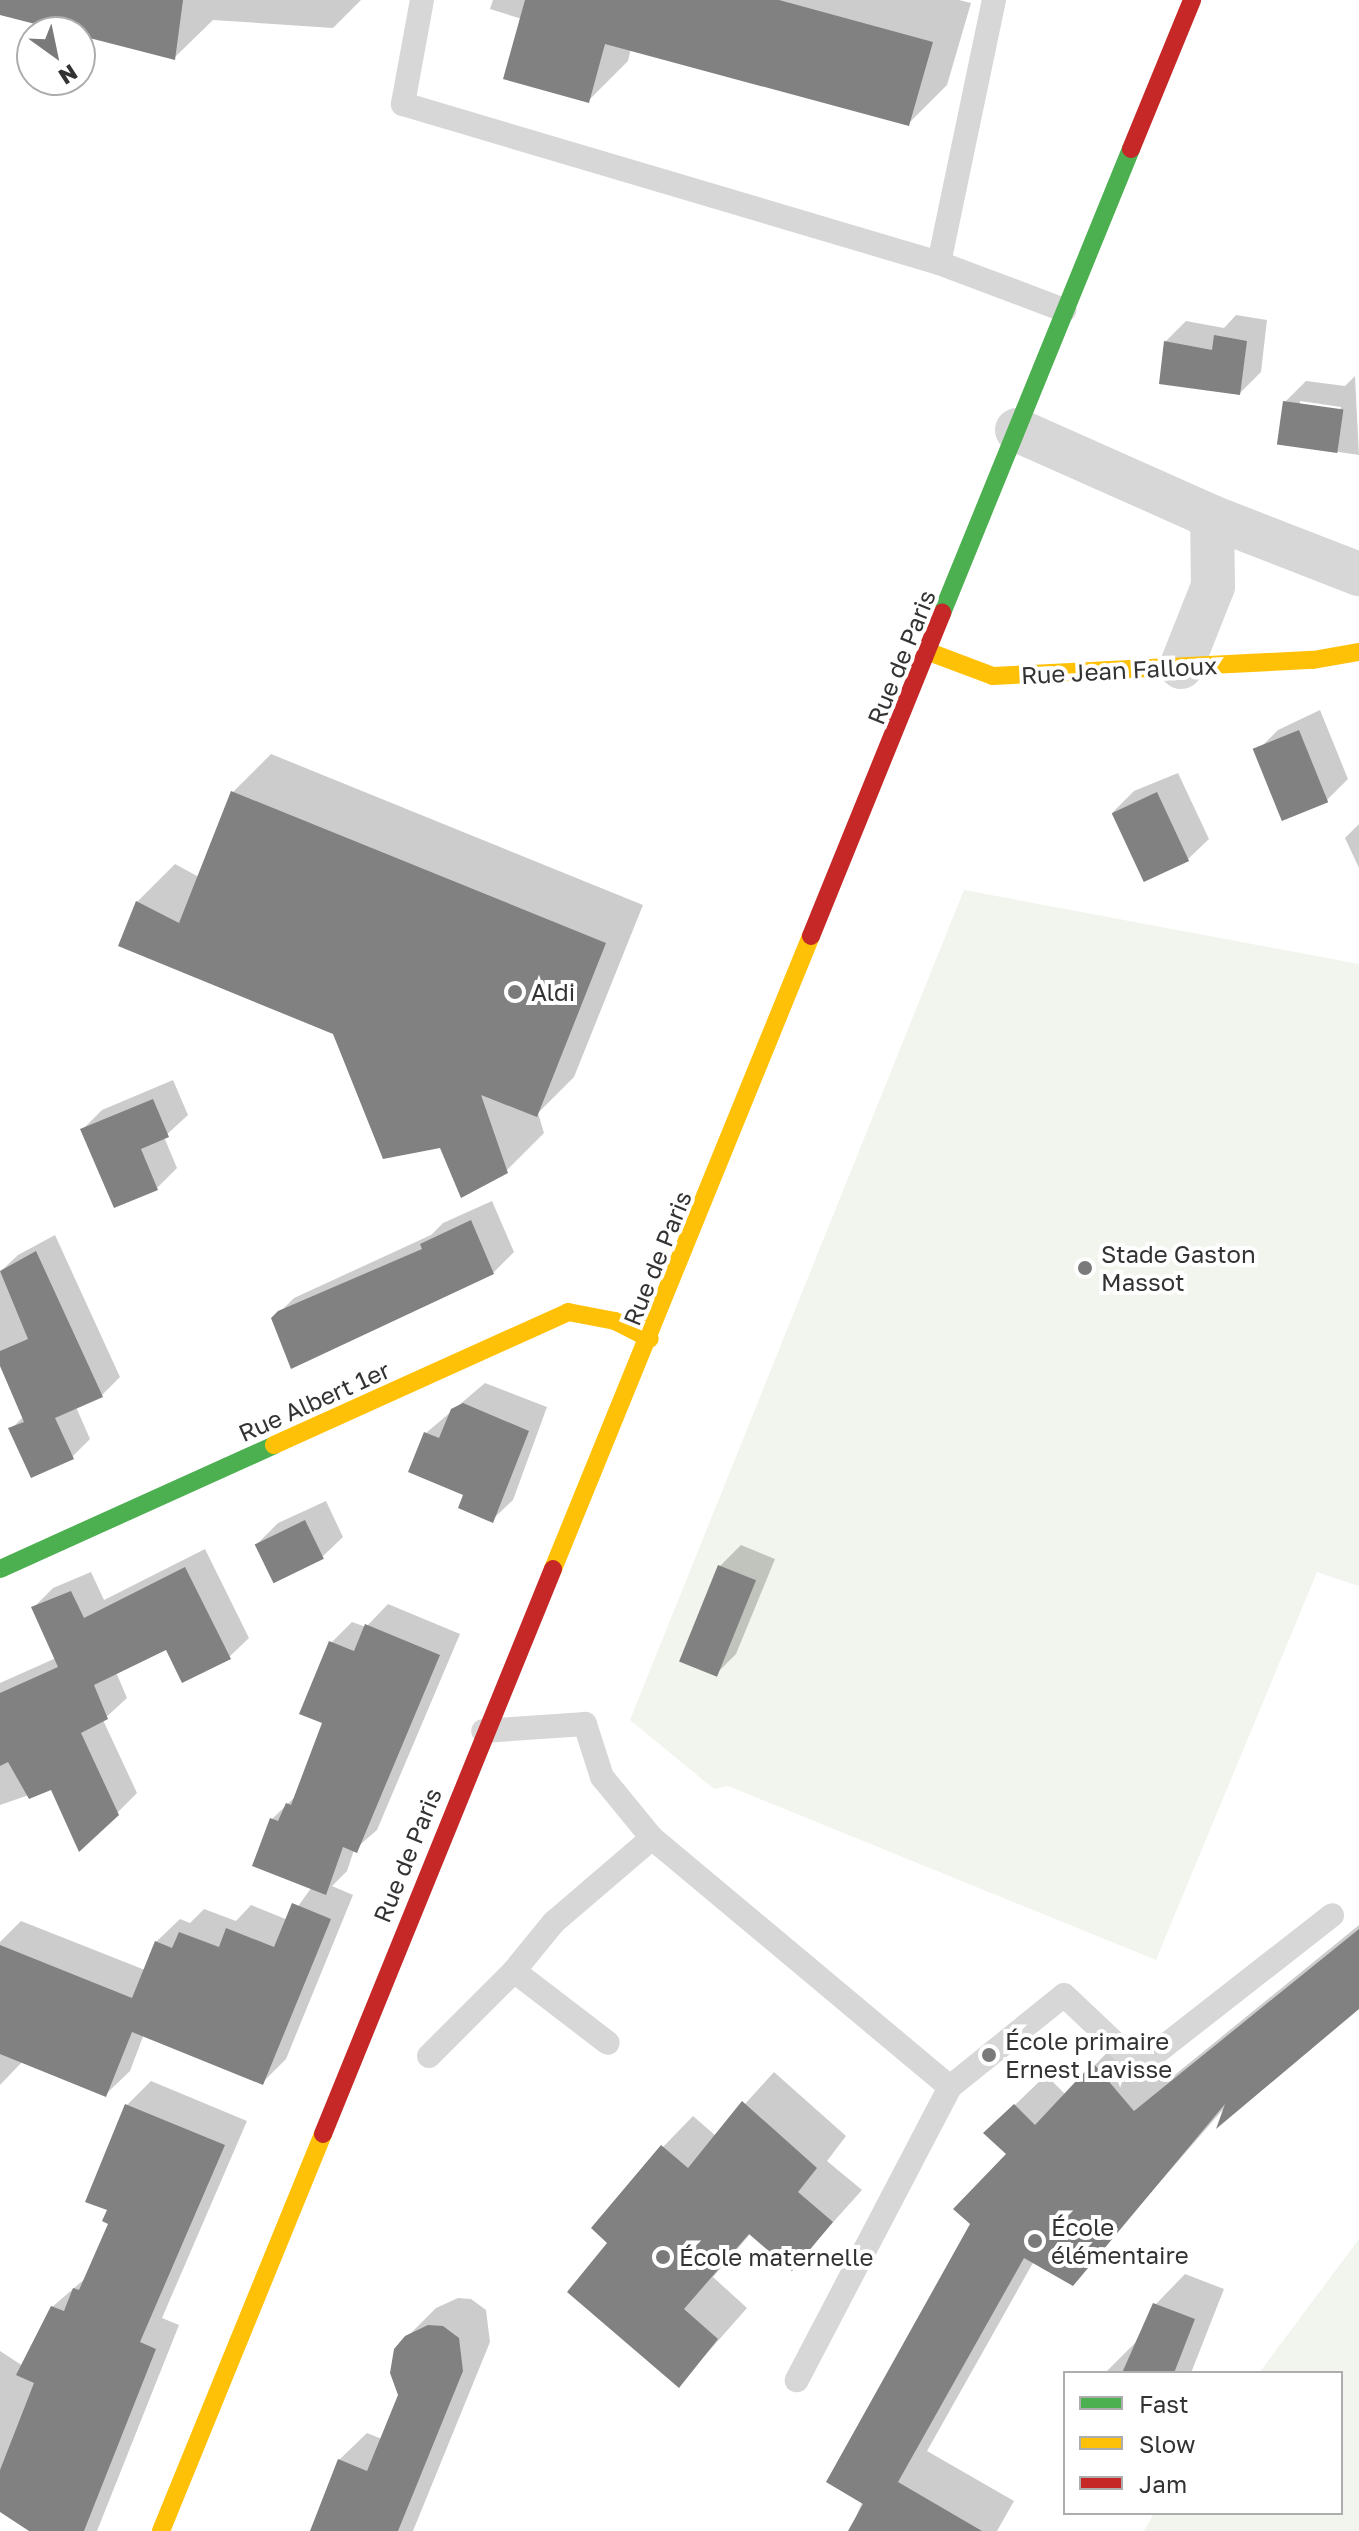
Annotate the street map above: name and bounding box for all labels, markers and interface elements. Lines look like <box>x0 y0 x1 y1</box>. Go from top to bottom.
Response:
north arrow <box>16 16 96 96</box>
text: N <box>54 59 83 91</box>
street label: Rue de Paris <box>861 586 941 728</box>
street label: Rue Jean Falloux <box>1020 650 1218 690</box>
place label: Aldi <box>531 978 575 1006</box>
marker: Aldi <box>506 983 524 1001</box>
street label: Rue de Paris <box>617 1187 697 1329</box>
place label: Stade Gaston Massot <box>1101 1240 1256 1296</box>
marker: Stade Gaston Massot <box>1076 1259 1094 1277</box>
street label: Rue Albert 1er <box>234 1355 394 1447</box>
street label: Rue de Paris <box>367 1784 447 1926</box>
place label: École primaire Ernest Lavisse <box>1005 2027 1172 2083</box>
marker: École primaire Ernest Lavisse <box>980 2046 998 2064</box>
place label: École élémentaire <box>1051 2213 1189 2269</box>
marker: École élémentaire <box>1026 2232 1044 2250</box>
place label: École maternelle <box>679 2243 873 2271</box>
marker: École maternelle <box>654 2248 672 2266</box>
legend <box>1063 2371 1343 2515</box>
text: Fast <box>1139 2389 1189 2418</box>
text: Slow <box>1139 2429 1195 2458</box>
text: Jam <box>1139 2469 1187 2498</box>

